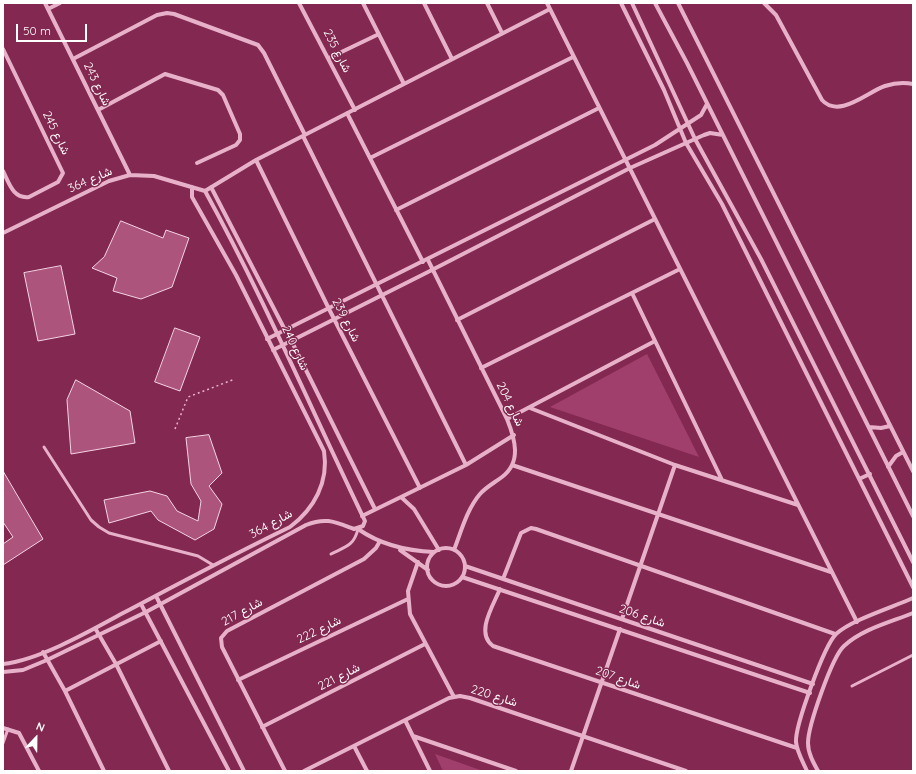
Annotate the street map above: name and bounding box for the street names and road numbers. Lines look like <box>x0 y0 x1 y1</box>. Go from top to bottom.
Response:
street label: شارع 235 <box>320 27 354 75</box>
street label: شارع 243 <box>80 60 114 108</box>
street label: شارع 245 <box>39 109 73 157</box>
street label: شارع 364 <box>66 164 114 196</box>
street label: شارع 239 <box>329 296 363 344</box>
street label: شارع 240 <box>278 324 312 372</box>
street label: شارع 204 <box>493 379 527 429</box>
street label: شارع 364 <box>247 506 295 542</box>
street label: شارع 217 <box>219 595 265 629</box>
street label: شارع 206 <box>617 601 667 631</box>
street label: شارع 222 <box>295 613 343 647</box>
street label: شارع 221 <box>316 660 362 694</box>
street label: شارع 207 <box>594 664 642 692</box>
street label: شارع 220 <box>469 682 519 710</box>

